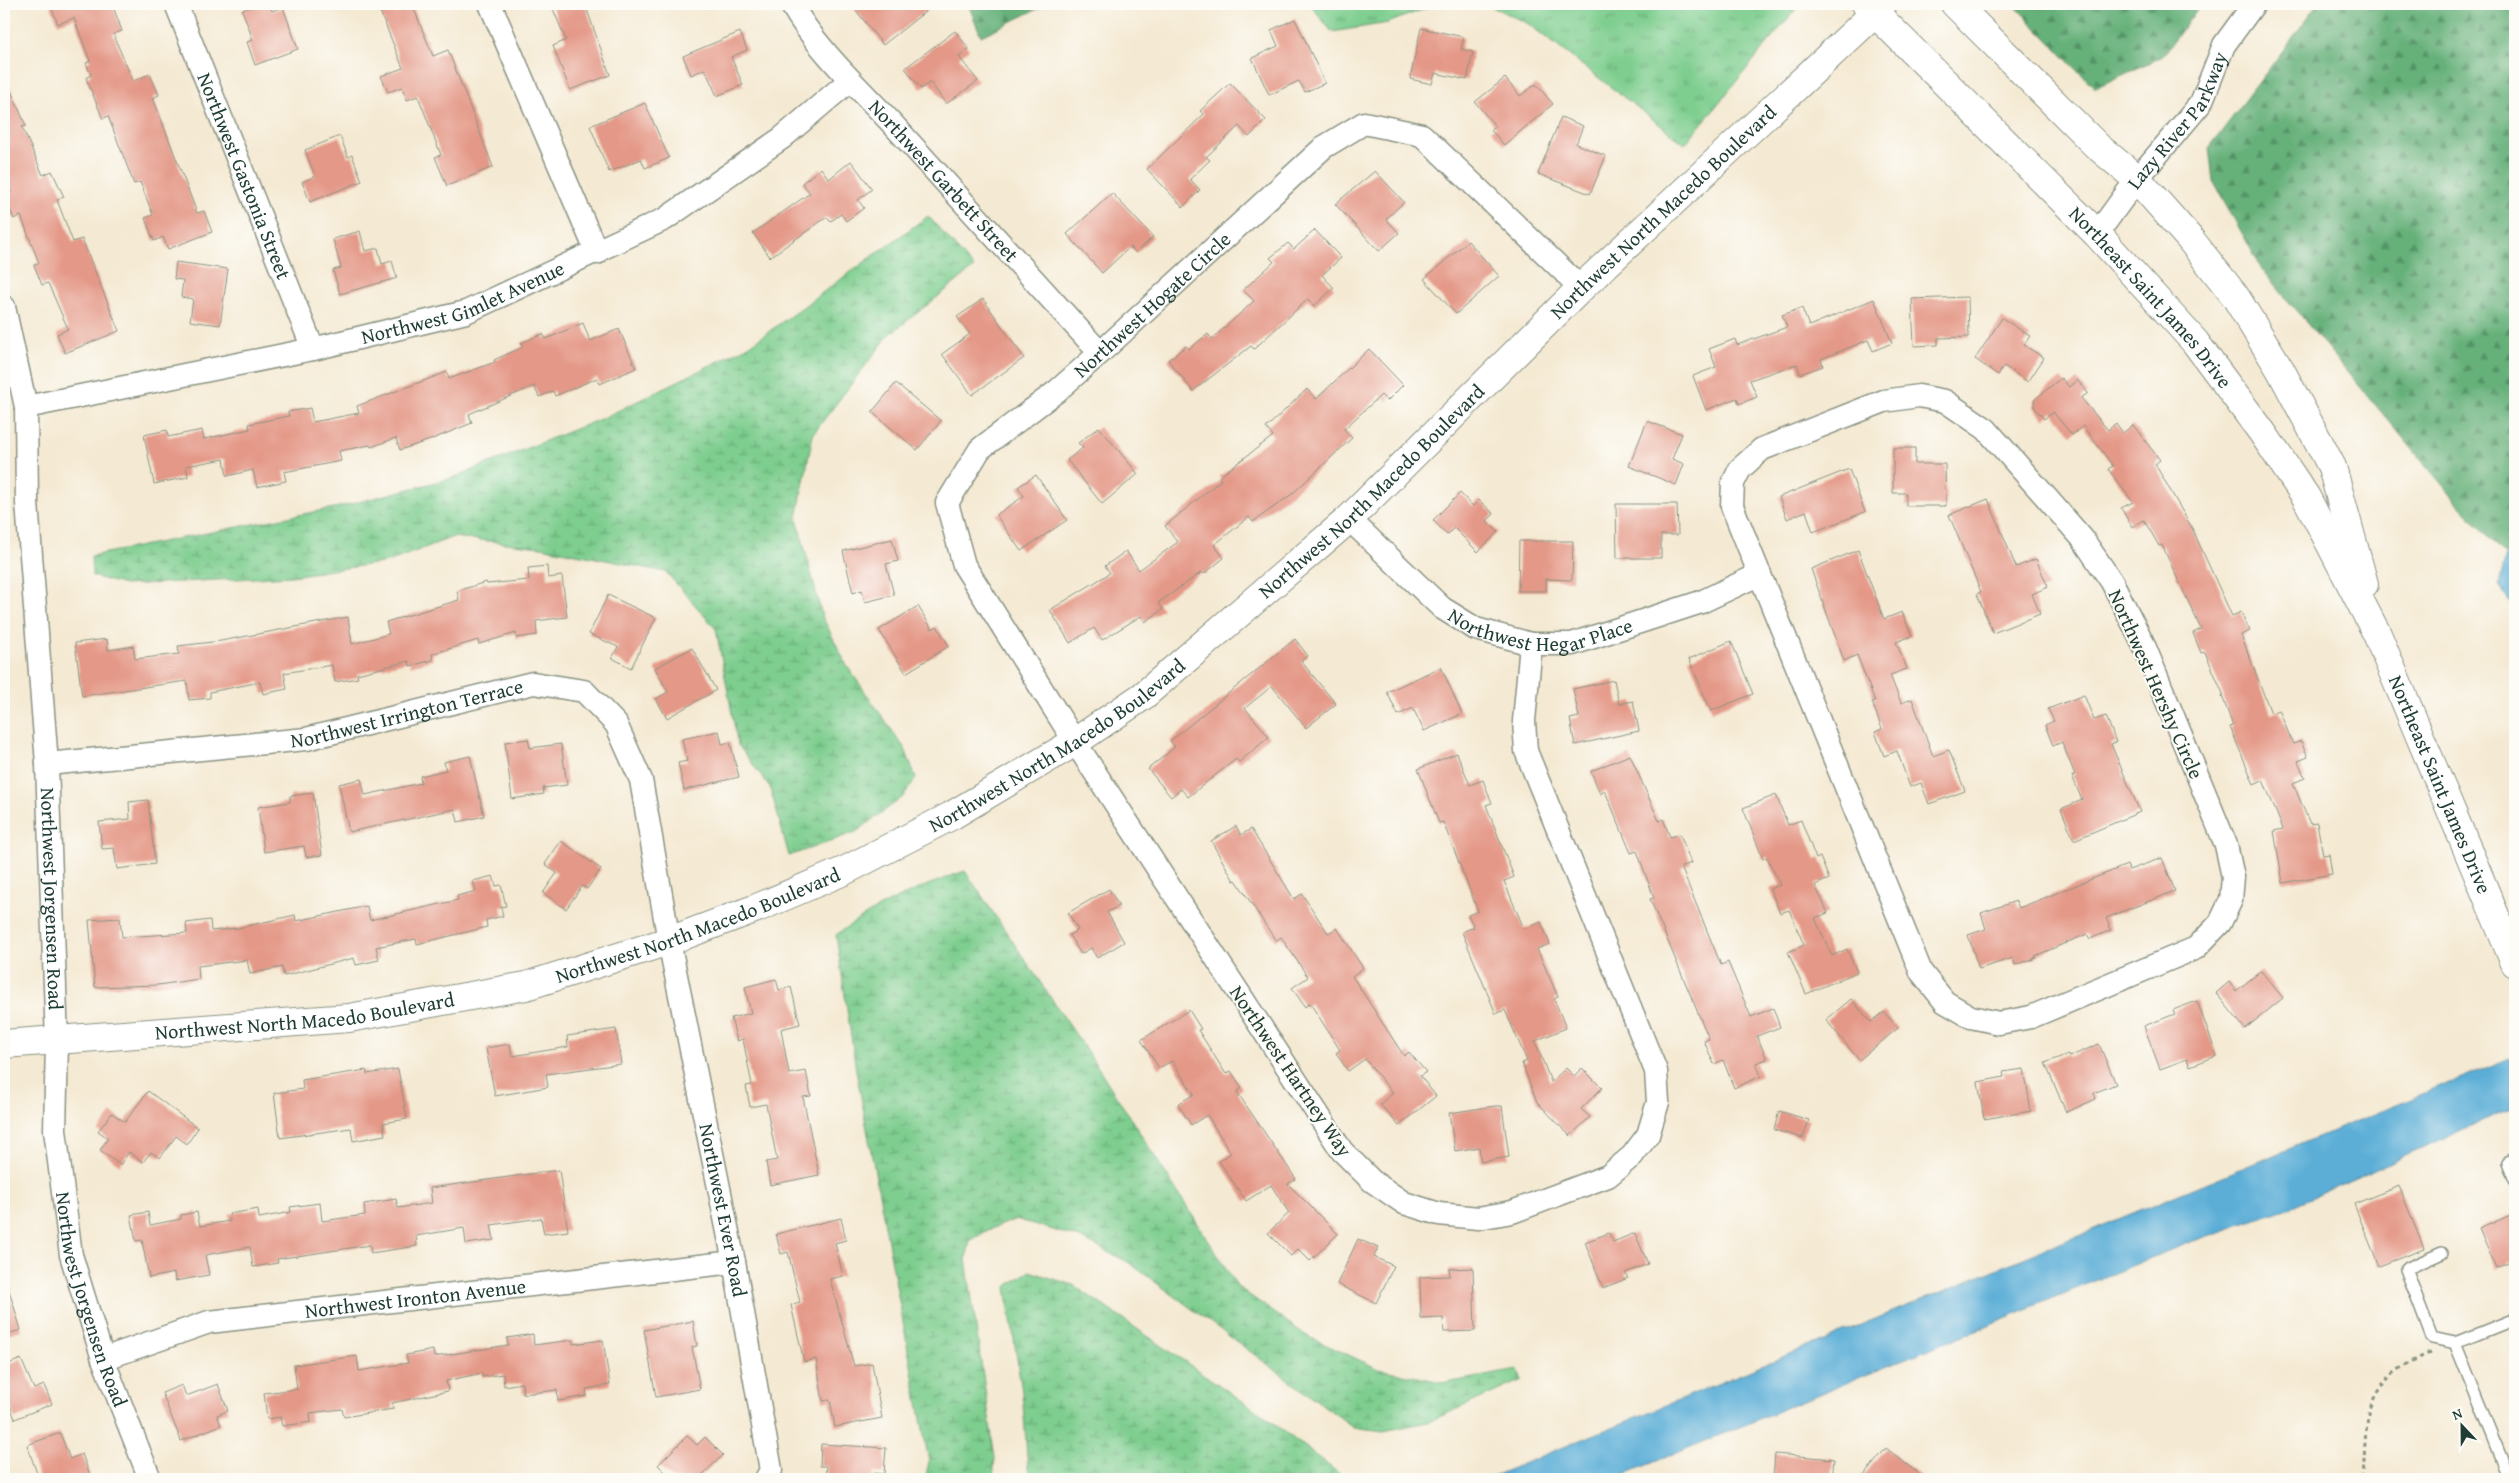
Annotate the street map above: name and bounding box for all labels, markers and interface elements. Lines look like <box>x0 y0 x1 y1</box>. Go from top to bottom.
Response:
street label: Lazy River Parkway <box>2119 47 2234 195</box>
street label: Northwest Gastonia Street <box>191 68 299 283</box>
street label: Northwest Garbett Street <box>862 93 1026 268</box>
street label: Northwest North Macedo Boulevard <box>1543 97 1783 325</box>
street label: Northeast Saint James Drive <box>2063 199 2240 394</box>
street label: Northwest Hogate Circle <box>1067 225 1237 384</box>
street label: Northwest Gimlet Avenue <box>358 253 569 351</box>
street label: Northwest North Macedo Boulevard <box>1252 377 1491 605</box>
street label: Northwest Hershy Circle <box>2102 584 2211 783</box>
street label: Northwest Hegar Place <box>1443 600 1636 658</box>
street label: Northwest North Macedo Boulevard <box>923 651 1191 839</box>
street label: Northwest Irrington Terrace <box>289 671 526 754</box>
street label: Northeast Saint James Drive <box>2382 671 2499 898</box>
street label: Northwest Jorgensen Road <box>34 787 71 1011</box>
street label: Northwest North Macedo Boulevard <box>552 859 845 990</box>
street label: Northwest Hartney Way <box>1223 979 1360 1162</box>
street label: Northwest North Macedo Boulevard <box>154 984 457 1047</box>
street label: Northwest Ever Road <box>692 1121 755 1299</box>
street label: Northwest Jorgensen Road <box>49 1190 135 1411</box>
street label: Northwest Ironton Avenue <box>303 1271 527 1325</box>
north arrow <box>2436 1400 2486 1450</box>
text: N <box>2449 1403 2466 1425</box>

